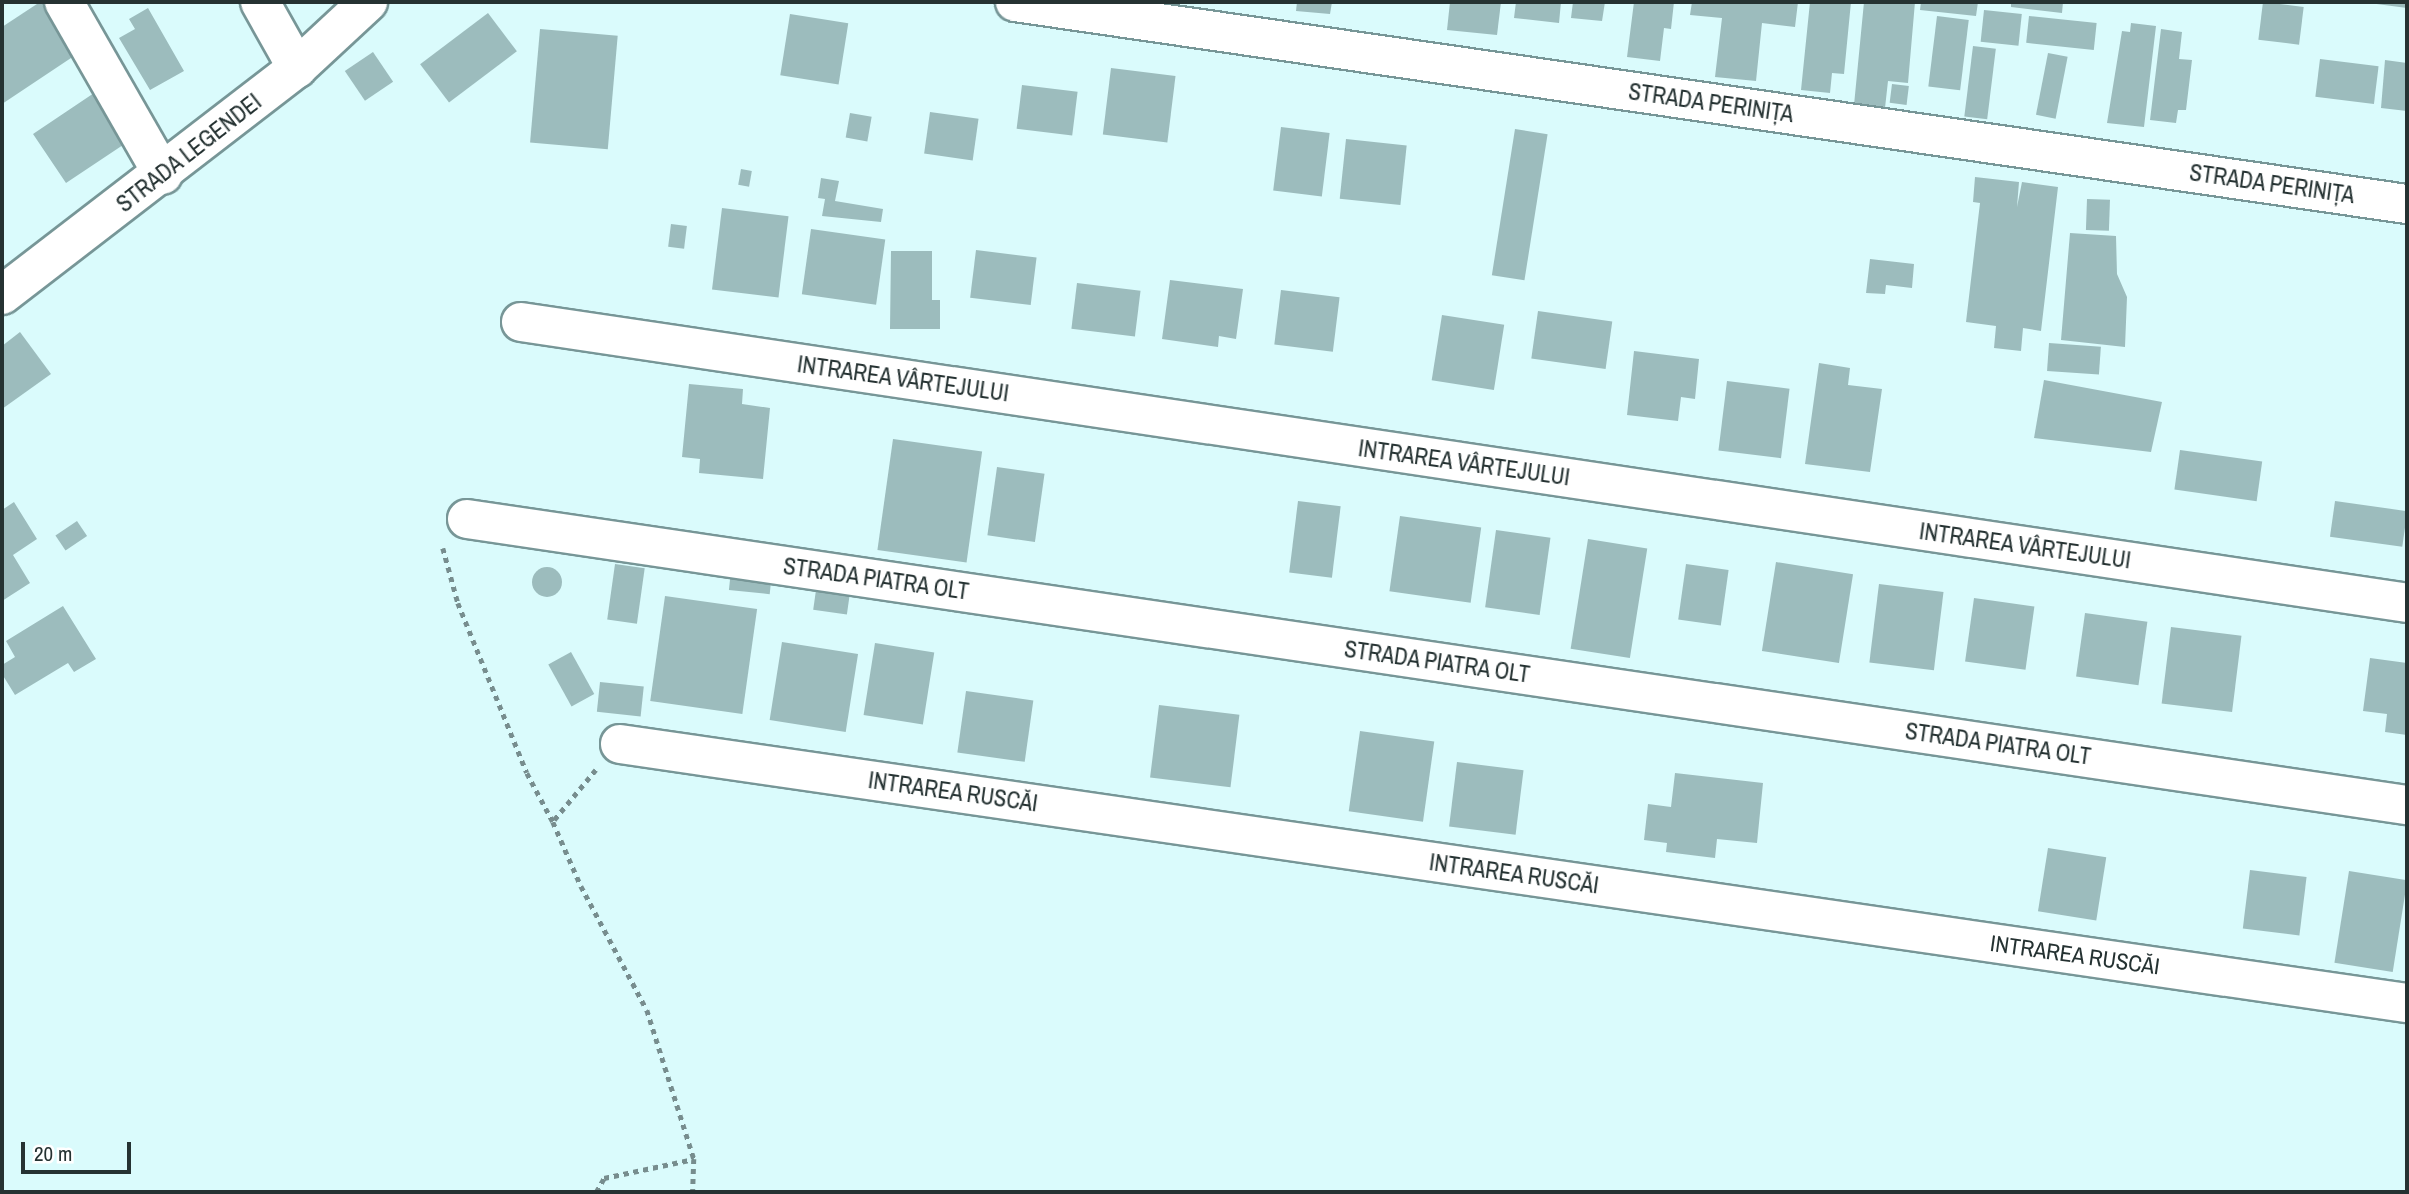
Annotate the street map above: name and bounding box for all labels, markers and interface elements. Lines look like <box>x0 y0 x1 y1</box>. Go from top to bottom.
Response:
street label: STRADA PERINIȚA <box>1626 78 1796 128</box>
street label: STRADA LEGENDEI <box>111 88 267 218</box>
street label: STRADA PERINIȚA <box>2187 159 2357 209</box>
street label: INTRAREA VÂRTEJULUI <box>795 350 1011 408</box>
street label: INTRAREA VÂRTEJULUI <box>1356 434 1572 492</box>
street label: INTRAREA VÂRTEJULUI <box>1917 517 2133 575</box>
street label: STRADA PIATRA OLT <box>780 552 972 606</box>
street label: STRADA PIATRA OLT <box>1341 635 1533 689</box>
street label: STRADA PIATRA OLT <box>1902 717 2094 771</box>
street label: INTRAREA RUSCĂI <box>866 766 1040 818</box>
street label: INTRAREA RUSCĂI <box>1427 848 1601 900</box>
street label: INTRAREA RUSCĂI <box>1988 929 2162 981</box>
scale bar <box>24 1128 135 1172</box>
text: 20 m <box>34 1139 72 1168</box>

